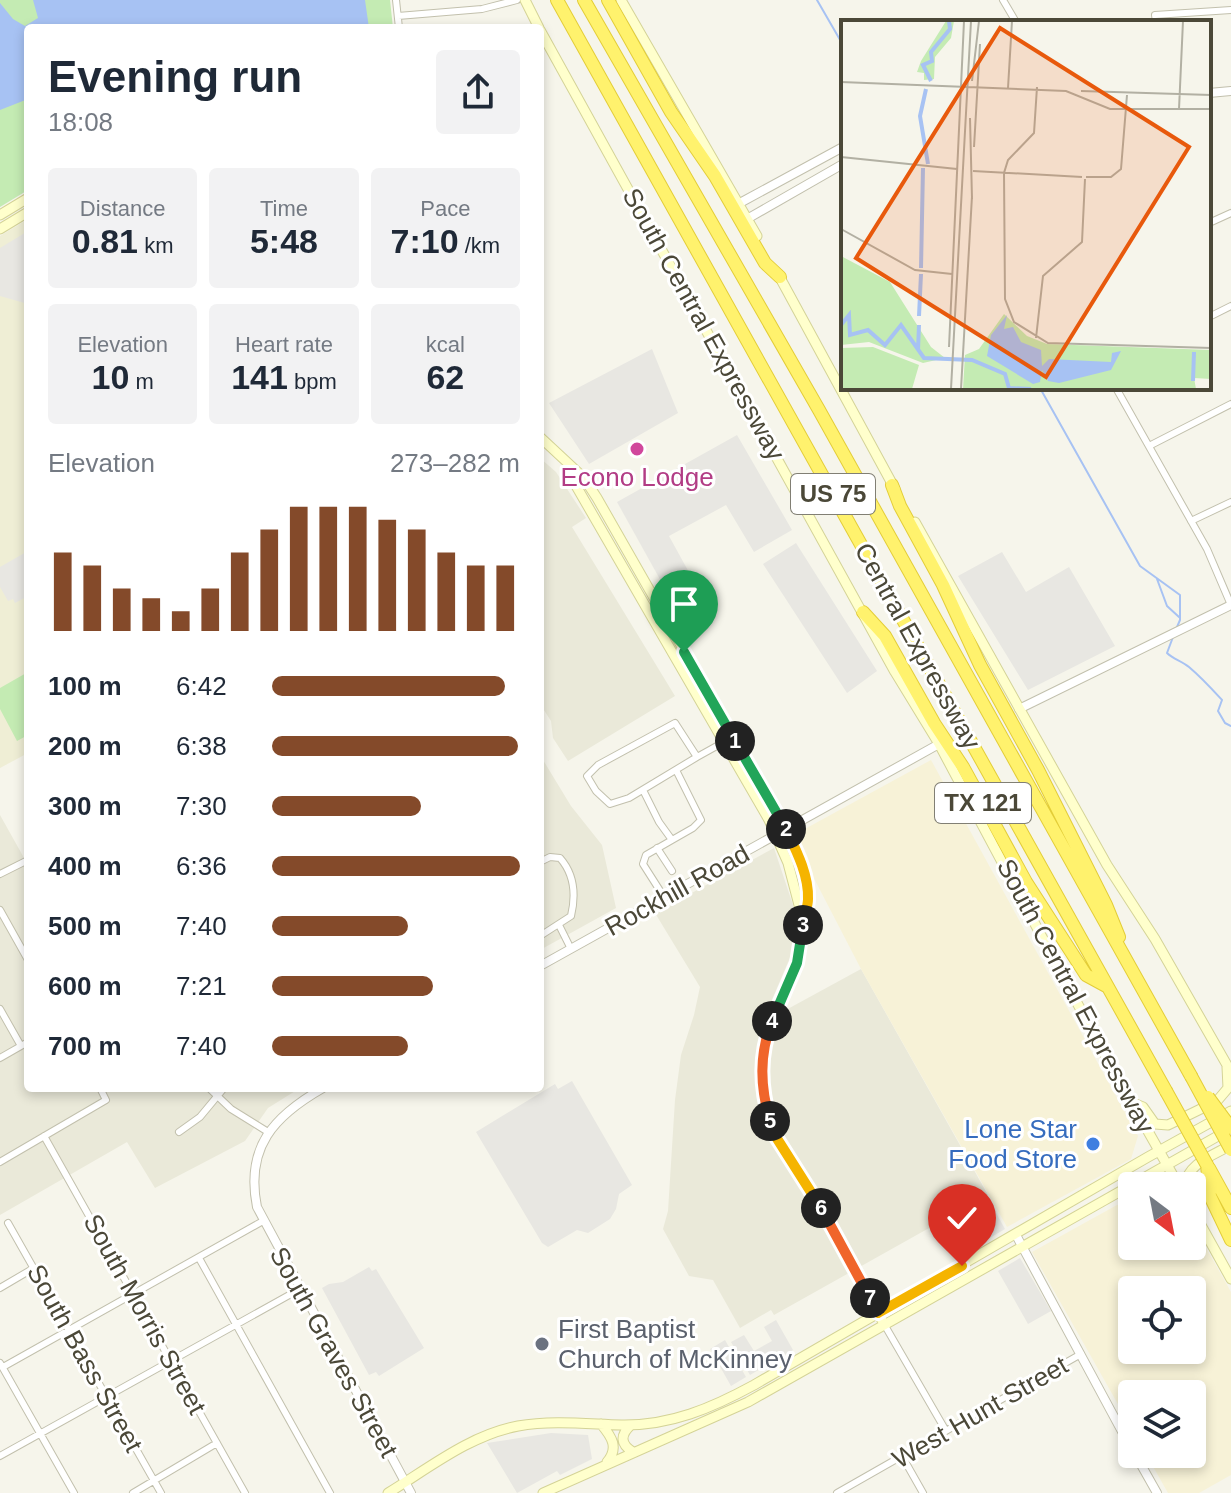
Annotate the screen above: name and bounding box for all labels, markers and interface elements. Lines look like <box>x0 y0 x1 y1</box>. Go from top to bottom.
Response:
inset map <box>841 20 1211 390</box>
button: share <box>436 50 520 134</box>
text: Evening run <box>48 52 302 101</box>
text: 18:08 <box>48 107 113 137</box>
street label: South Central Expressway <box>617 183 791 465</box>
text: Distance <box>80 196 165 221</box>
text: Time <box>260 196 308 221</box>
text: Pace <box>420 196 470 221</box>
text: 0.81 <box>72 222 138 260</box>
text: 5:48 <box>250 222 318 260</box>
text: 7:10 <box>391 222 459 260</box>
text: km <box>138 233 173 258</box>
text: /km <box>459 233 500 258</box>
text: Elevation <box>77 332 168 357</box>
text: Heart rate <box>235 332 333 357</box>
text: kcal <box>426 332 465 357</box>
text: 10 <box>92 358 129 396</box>
text: 141 <box>231 358 288 396</box>
text: 62 <box>426 358 464 396</box>
text: m <box>129 369 154 394</box>
text: bpm <box>288 369 337 394</box>
marker: Econo Lodge <box>628 440 646 458</box>
text: Elevation <box>48 448 155 478</box>
text: 273–282 m <box>390 448 520 478</box>
place label: Econo Lodge <box>560 462 714 492</box>
road number: US 75 <box>791 474 875 514</box>
street label: Central Expressway <box>849 538 987 754</box>
pin <box>650 570 718 652</box>
icon: arrive <box>662 582 706 626</box>
text: 100 m <box>48 671 122 701</box>
text: 6:42 <box>176 671 227 701</box>
pin: 1 <box>715 721 755 761</box>
text: 1 <box>729 728 741 753</box>
text: 200 m <box>48 731 122 761</box>
text: 6:38 <box>176 731 227 761</box>
road number: TX 121 <box>935 783 1031 823</box>
text: 300 m <box>48 791 122 821</box>
text: 7:30 <box>176 791 227 821</box>
pin: 2 <box>766 809 806 849</box>
text: 2 <box>780 816 792 841</box>
street label: Rockhill Road <box>600 838 754 942</box>
text: 400 m <box>48 851 122 881</box>
text: 6:36 <box>176 851 227 881</box>
street label: South Central Expressway <box>991 854 1161 1138</box>
pin: 3 <box>783 905 823 945</box>
text: 500 m <box>48 911 122 941</box>
text: 7:40 <box>176 911 227 941</box>
text: 3 <box>797 912 809 937</box>
text: 600 m <box>48 971 122 1001</box>
text: 7:21 <box>176 971 227 1001</box>
pin: 4 <box>752 1001 792 1041</box>
text: 4 <box>766 1008 778 1033</box>
text: 700 m <box>48 1031 122 1061</box>
text: 7:40 <box>176 1031 227 1061</box>
pin: 5 <box>750 1101 790 1141</box>
text: 5 <box>764 1108 776 1133</box>
place label: Lone Star Food Store <box>948 1114 1077 1174</box>
marker: Lone Star Food Store <box>1084 1135 1102 1153</box>
north arrow <box>1118 1172 1206 1260</box>
map controls <box>1118 1172 1206 1468</box>
pin <box>928 1184 996 1266</box>
pin: 6 <box>801 1188 841 1228</box>
text: 6 <box>815 1195 827 1220</box>
icon: check <box>940 1196 984 1240</box>
street label: South Morris Street <box>78 1209 213 1420</box>
street label: South Graves Street <box>264 1242 405 1463</box>
street label: South Bass Street <box>21 1259 149 1458</box>
button: locate <box>1118 1276 1206 1364</box>
pin: 7 <box>850 1278 890 1318</box>
text: 7 <box>864 1285 876 1310</box>
place label: First Baptist Church of McKinney <box>558 1314 792 1374</box>
marker: First Baptist Church of McKinney <box>533 1335 551 1353</box>
street label: West Hunt Street <box>887 1349 1074 1474</box>
button: layers <box>1118 1380 1206 1468</box>

